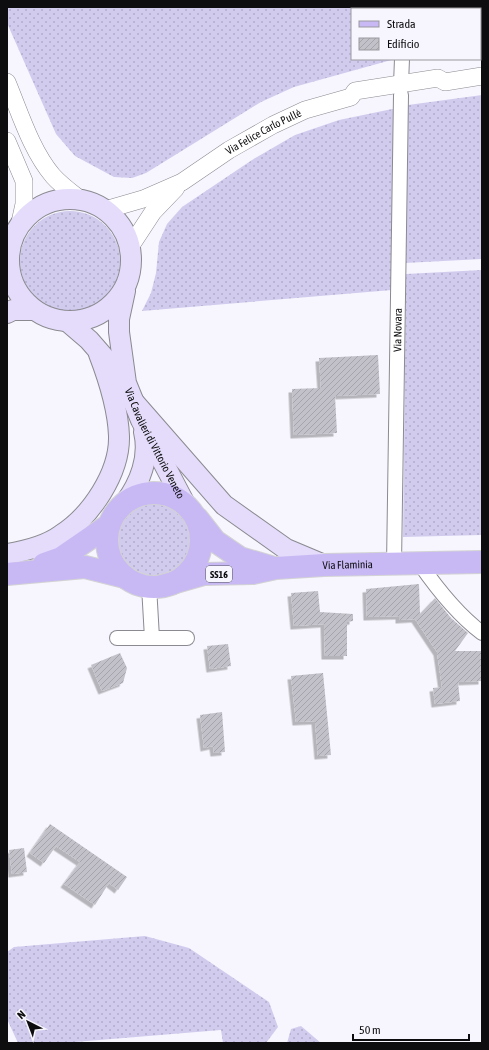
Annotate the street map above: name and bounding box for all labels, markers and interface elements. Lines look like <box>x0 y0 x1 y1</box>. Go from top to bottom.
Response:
legend <box>351 8 481 60</box>
text: Strada <box>387 17 416 31</box>
text: Edificio <box>387 37 420 51</box>
street label: Via Felice Carlo Pullè <box>223 107 303 157</box>
street label: Via Novara <box>391 308 404 352</box>
street label: Via Cavalieri di Vittorio Veneto <box>123 386 187 501</box>
street label: Via Flaminia <box>322 558 373 571</box>
road number: SS16 <box>206 566 232 582</box>
north arrow <box>8 1002 48 1042</box>
text: N <box>15 1008 28 1021</box>
scale bar <box>353 1016 469 1042</box>
text: 50 m <box>359 1023 381 1037</box>

